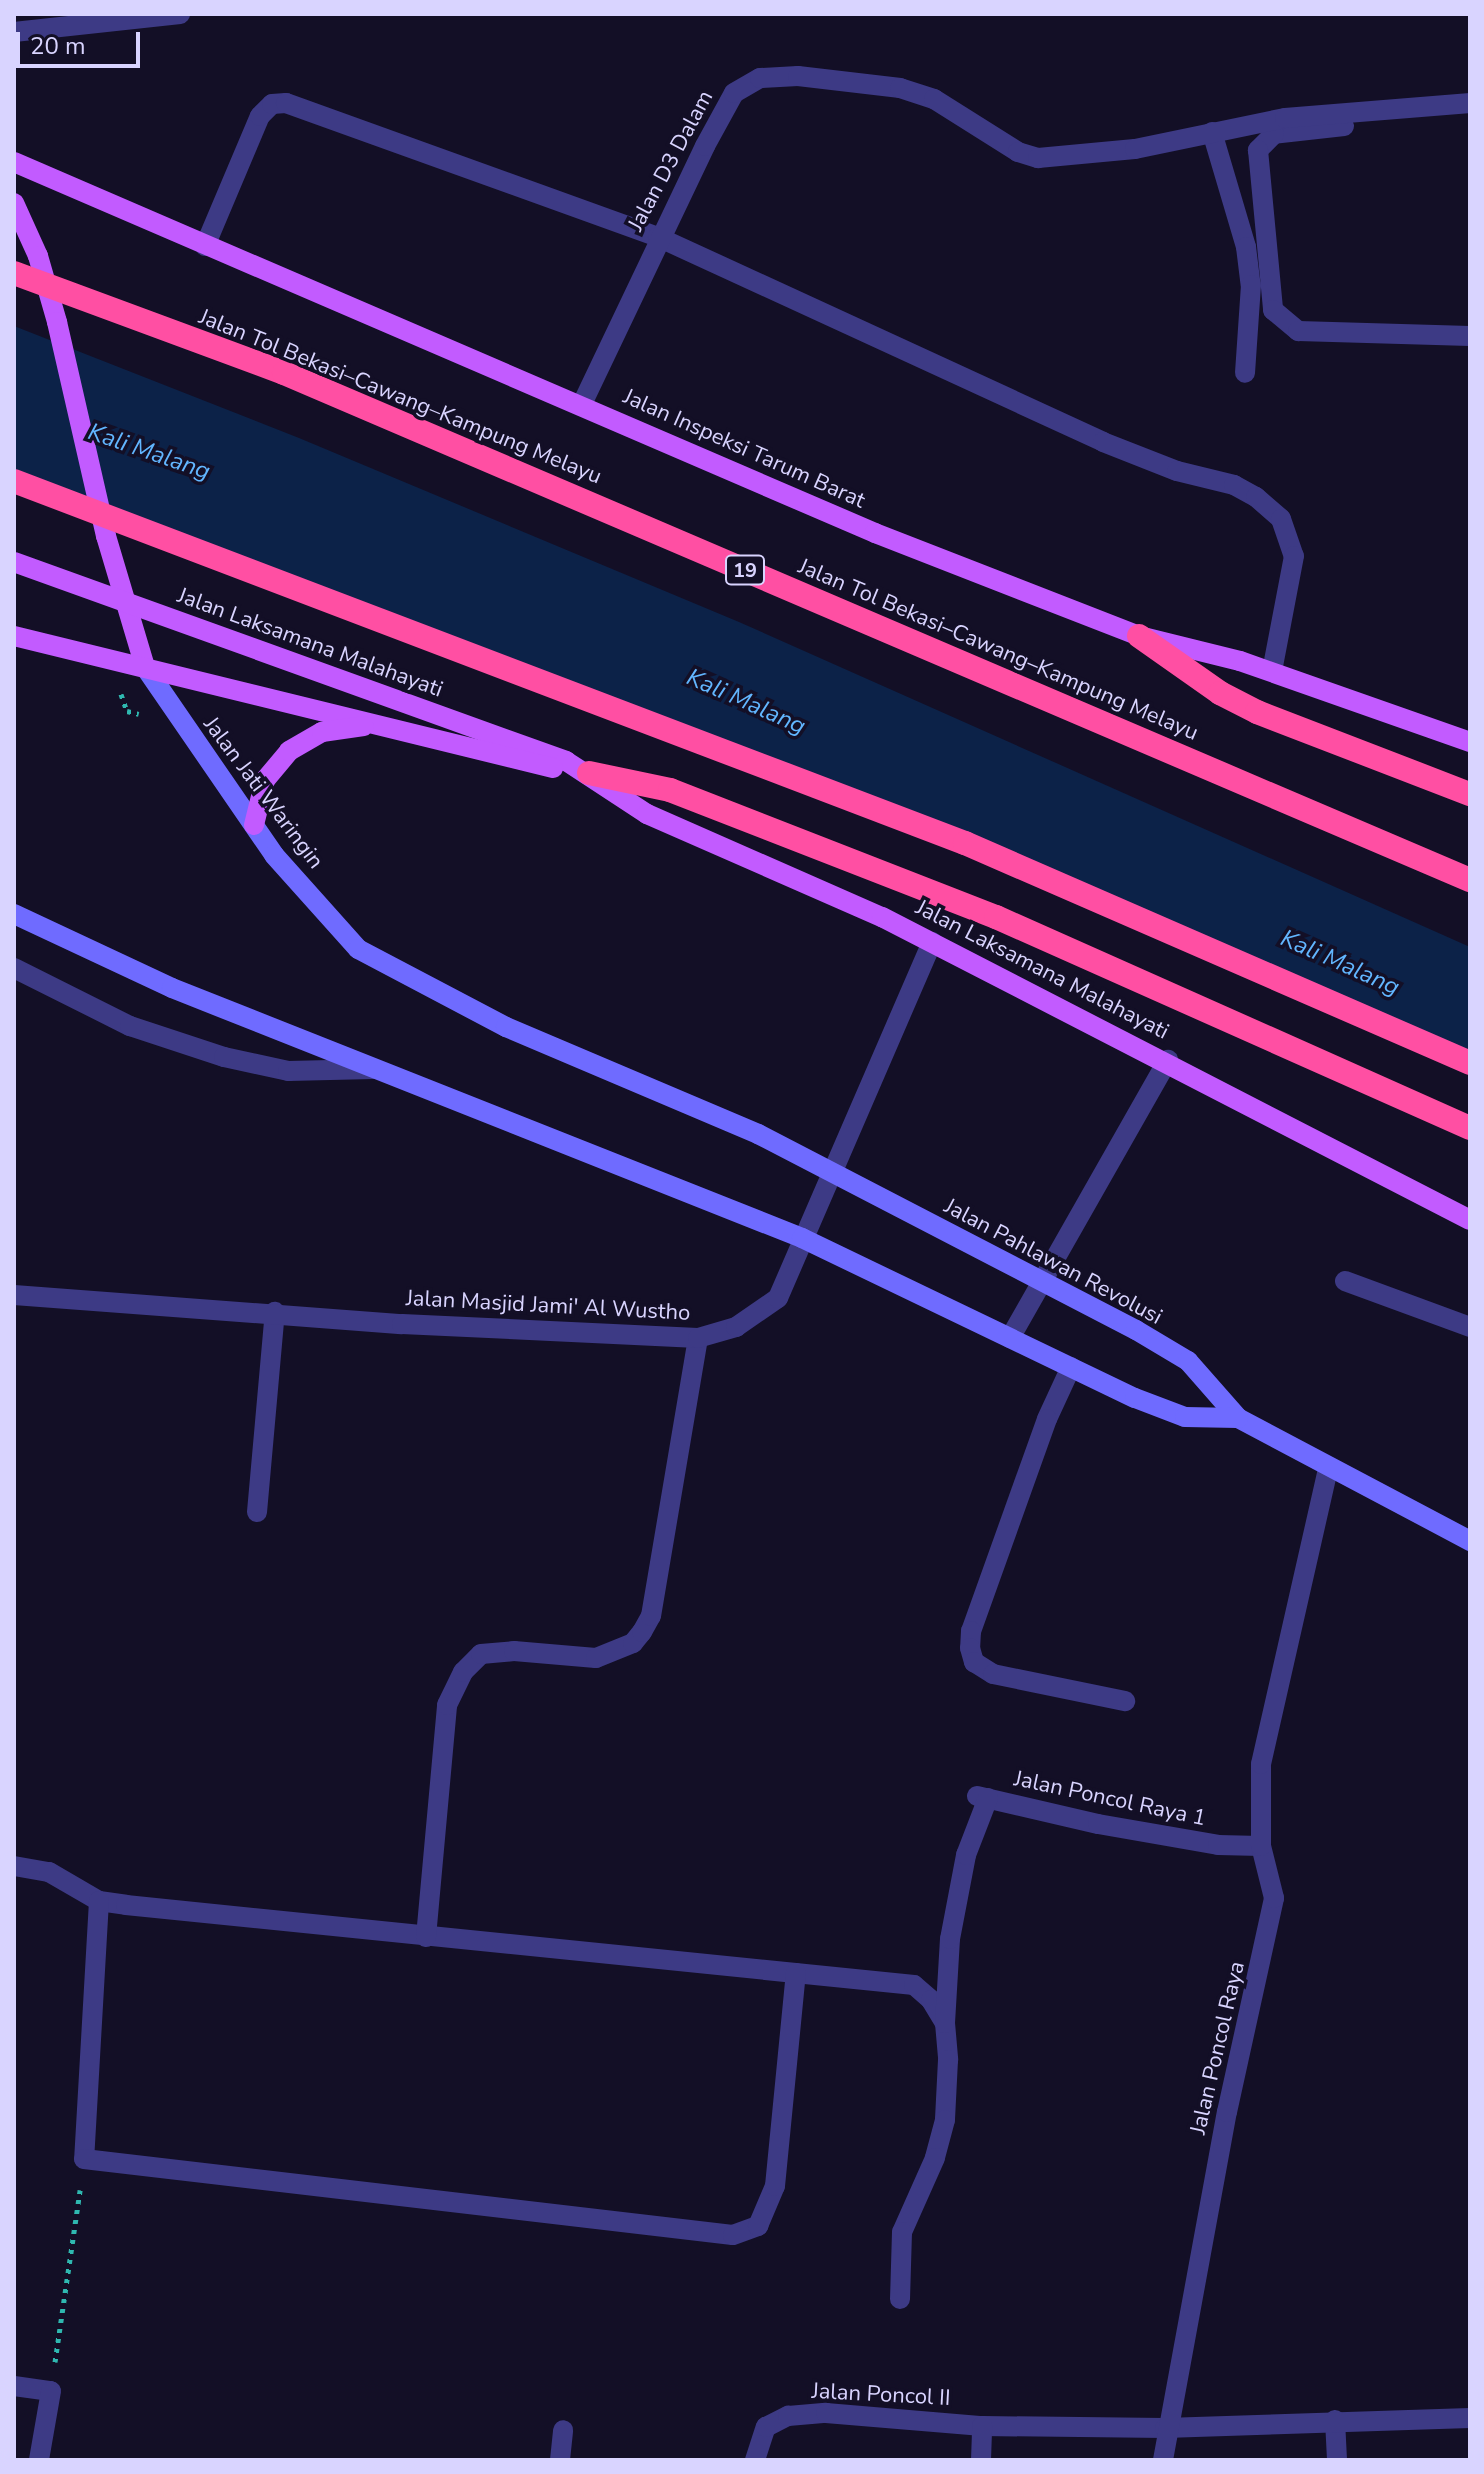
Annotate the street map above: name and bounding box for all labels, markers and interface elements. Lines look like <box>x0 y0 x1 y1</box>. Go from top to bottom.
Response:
scale bar <box>20 16 144 66</box>
text: 20 m <box>30 30 86 62</box>
street label: Jalan D3 Dalam <box>623 86 719 236</box>
street label: Jalan Tol Bekasi–Cawang–Kampung Melayu <box>195 304 605 490</box>
street label: Jalan Inspeksi Tarum Barat <box>619 384 869 514</box>
water label: Kali Malang <box>84 418 214 486</box>
street label: Jalan Tol Bekasi–Cawang–Kampung Melayu <box>794 553 1202 747</box>
road number: 19 <box>725 554 765 586</box>
street label: Jalan Laksamana Malahayati <box>174 583 446 703</box>
water label: Kali Malang <box>682 663 810 741</box>
street label: Jalan Jati Waringin <box>197 712 329 874</box>
street label: Jalan Laksamana Malahayati <box>911 895 1173 1045</box>
water label: Kali Malang <box>1276 924 1404 1002</box>
street label: Jalan Pahlawan Revolusi <box>940 1193 1166 1331</box>
street label: Jalan Masjid Jami' Al Wustho <box>405 1285 691 1327</box>
street label: Jalan Poncol Raya 1 <box>1012 1766 1208 1832</box>
street label: Jalan Poncol Raya <box>1185 1959 1251 2137</box>
street label: Jalan Poncol II <box>811 2378 951 2412</box>

